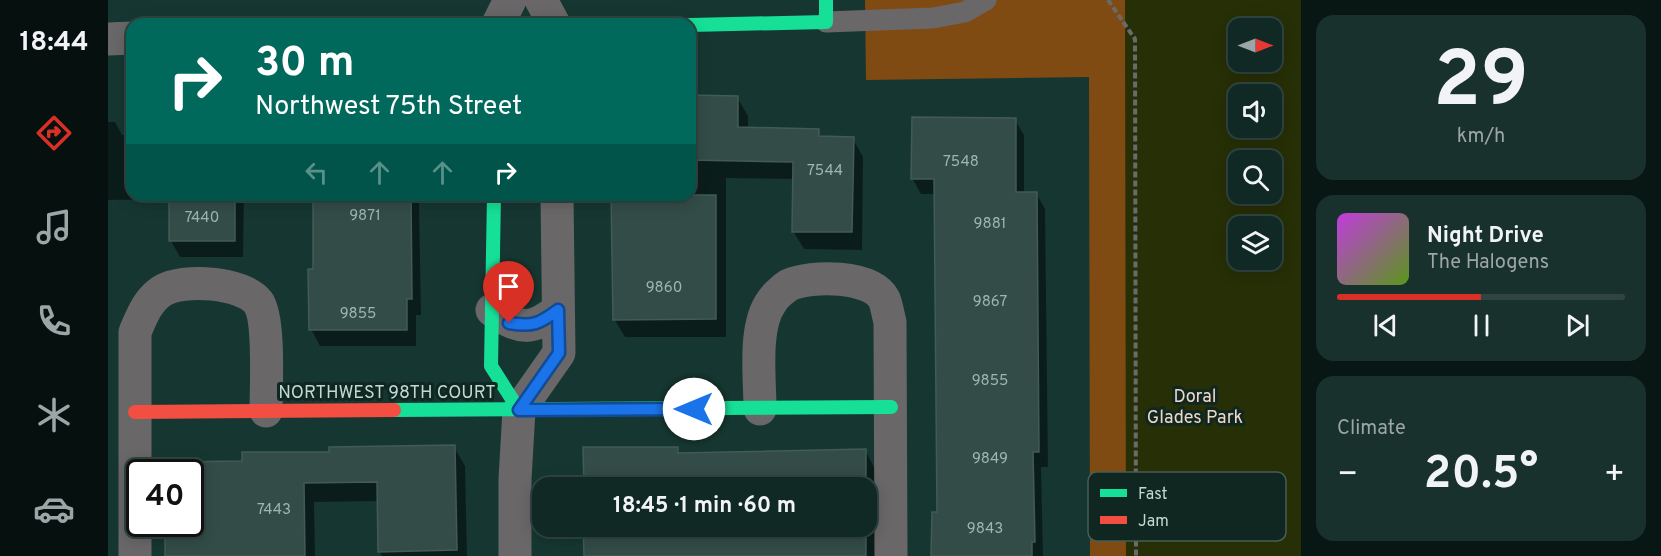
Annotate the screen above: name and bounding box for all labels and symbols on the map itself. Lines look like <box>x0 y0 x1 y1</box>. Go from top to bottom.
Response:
north arrow <box>1228 18 1282 72</box>
house number: 7548 <box>943 153 979 172</box>
house number: 7544 <box>807 162 843 181</box>
house number: 9871 <box>349 207 381 226</box>
house number: 7440 <box>185 209 219 228</box>
house number: 9881 <box>974 215 1006 234</box>
pin <box>483 261 534 323</box>
house number: 9860 <box>646 279 682 298</box>
house number: 9867 <box>973 293 1007 312</box>
house number: 9855 <box>340 305 376 324</box>
house number: 9855 <box>972 372 1008 391</box>
position arrow <box>662 377 726 441</box>
street label: NORTHWEST 98TH COURT <box>278 382 496 405</box>
park label: Doral Glades Park <box>1147 386 1243 430</box>
house number: 9849 <box>972 450 1008 469</box>
speed limit sign: 40 <box>126 459 204 537</box>
legend <box>1088 472 1286 541</box>
text: Fast <box>1138 485 1168 505</box>
house number: 7443 <box>257 501 291 520</box>
text: Jam <box>1138 512 1169 532</box>
house number: 9843 <box>967 520 1003 539</box>

